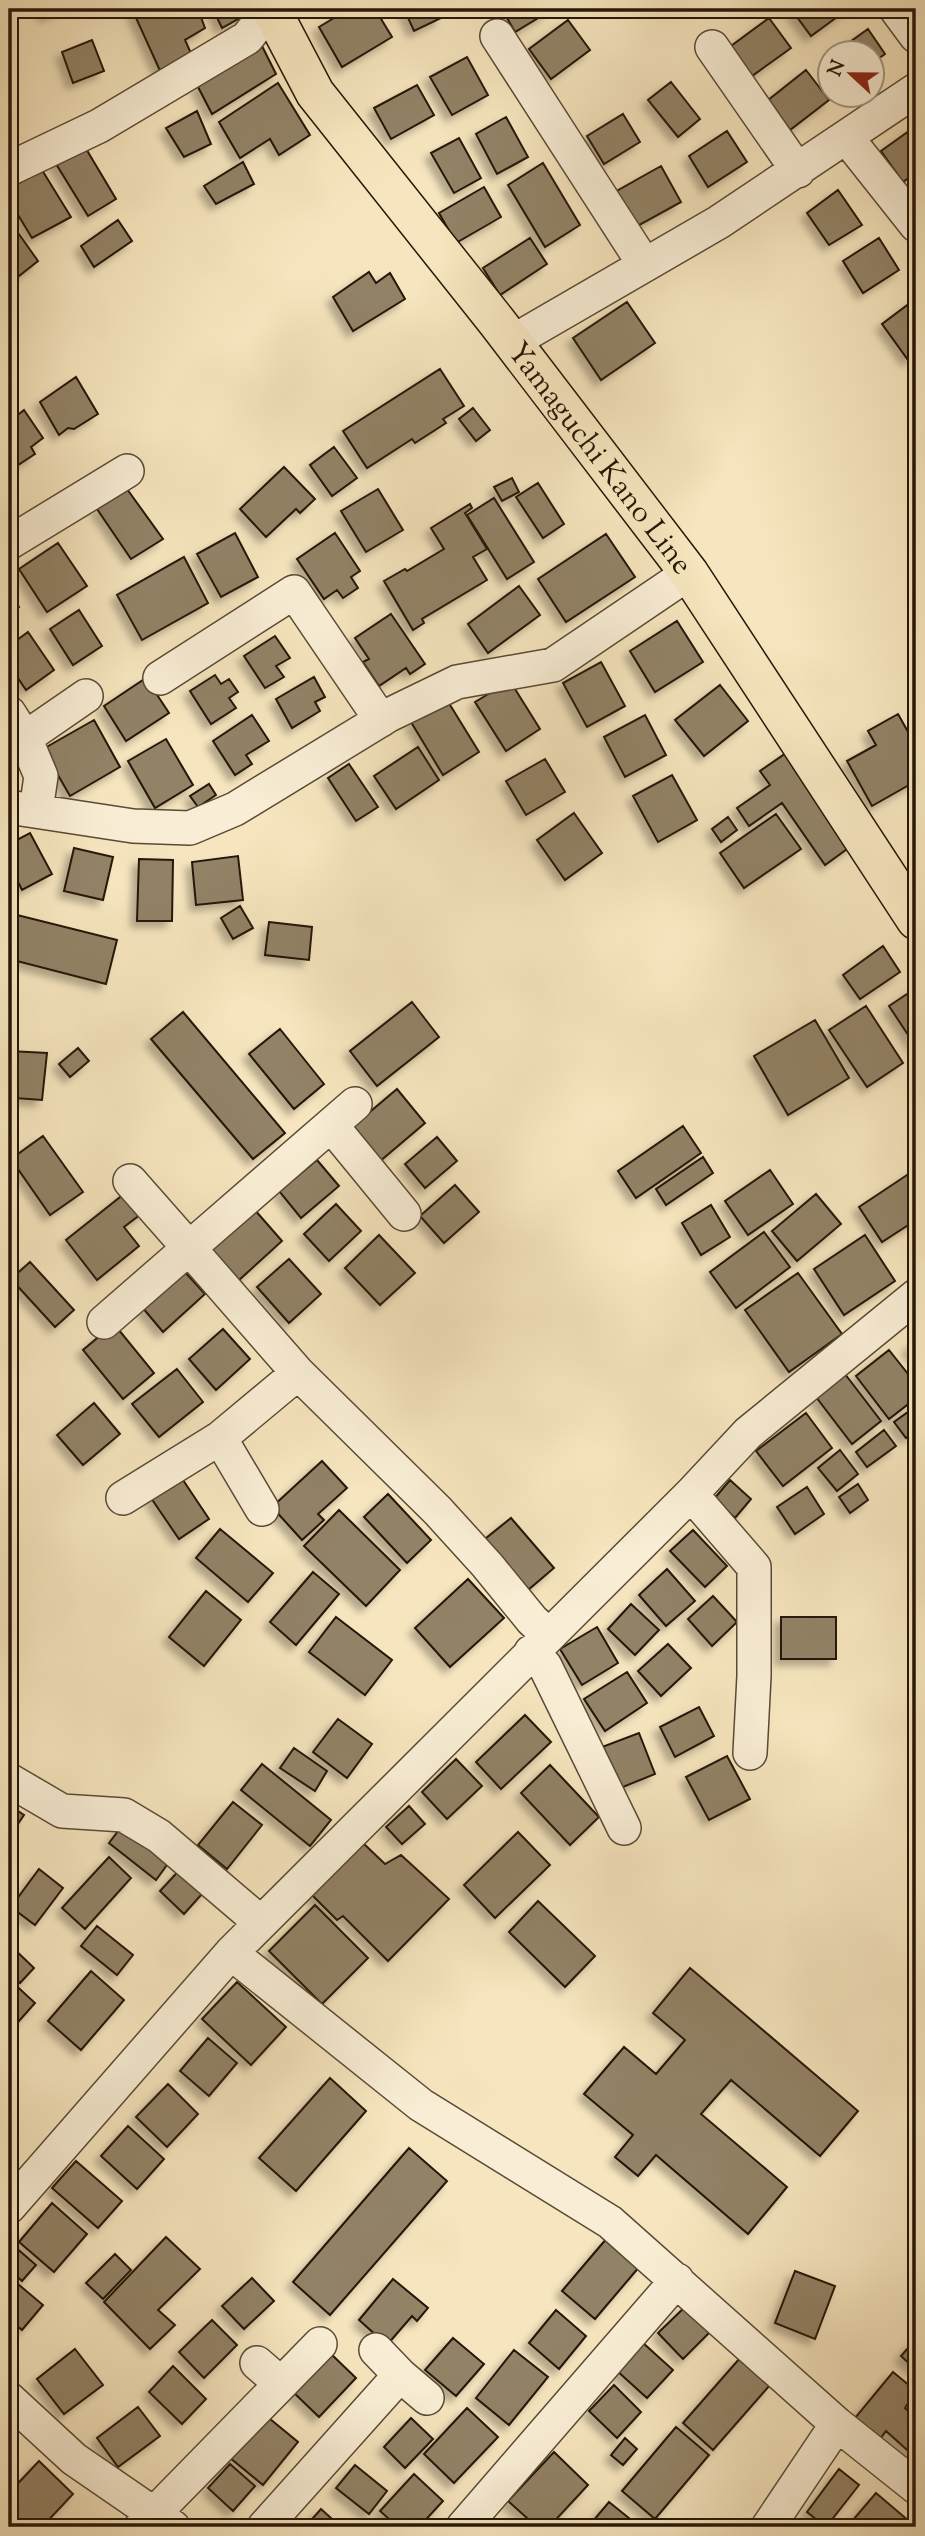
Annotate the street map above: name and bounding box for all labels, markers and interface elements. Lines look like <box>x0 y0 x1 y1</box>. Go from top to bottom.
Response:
north arrow <box>816 38 886 108</box>
text: N <box>822 56 853 81</box>
street label: Yamaguchi Kano Line <box>496 334 702 585</box>

